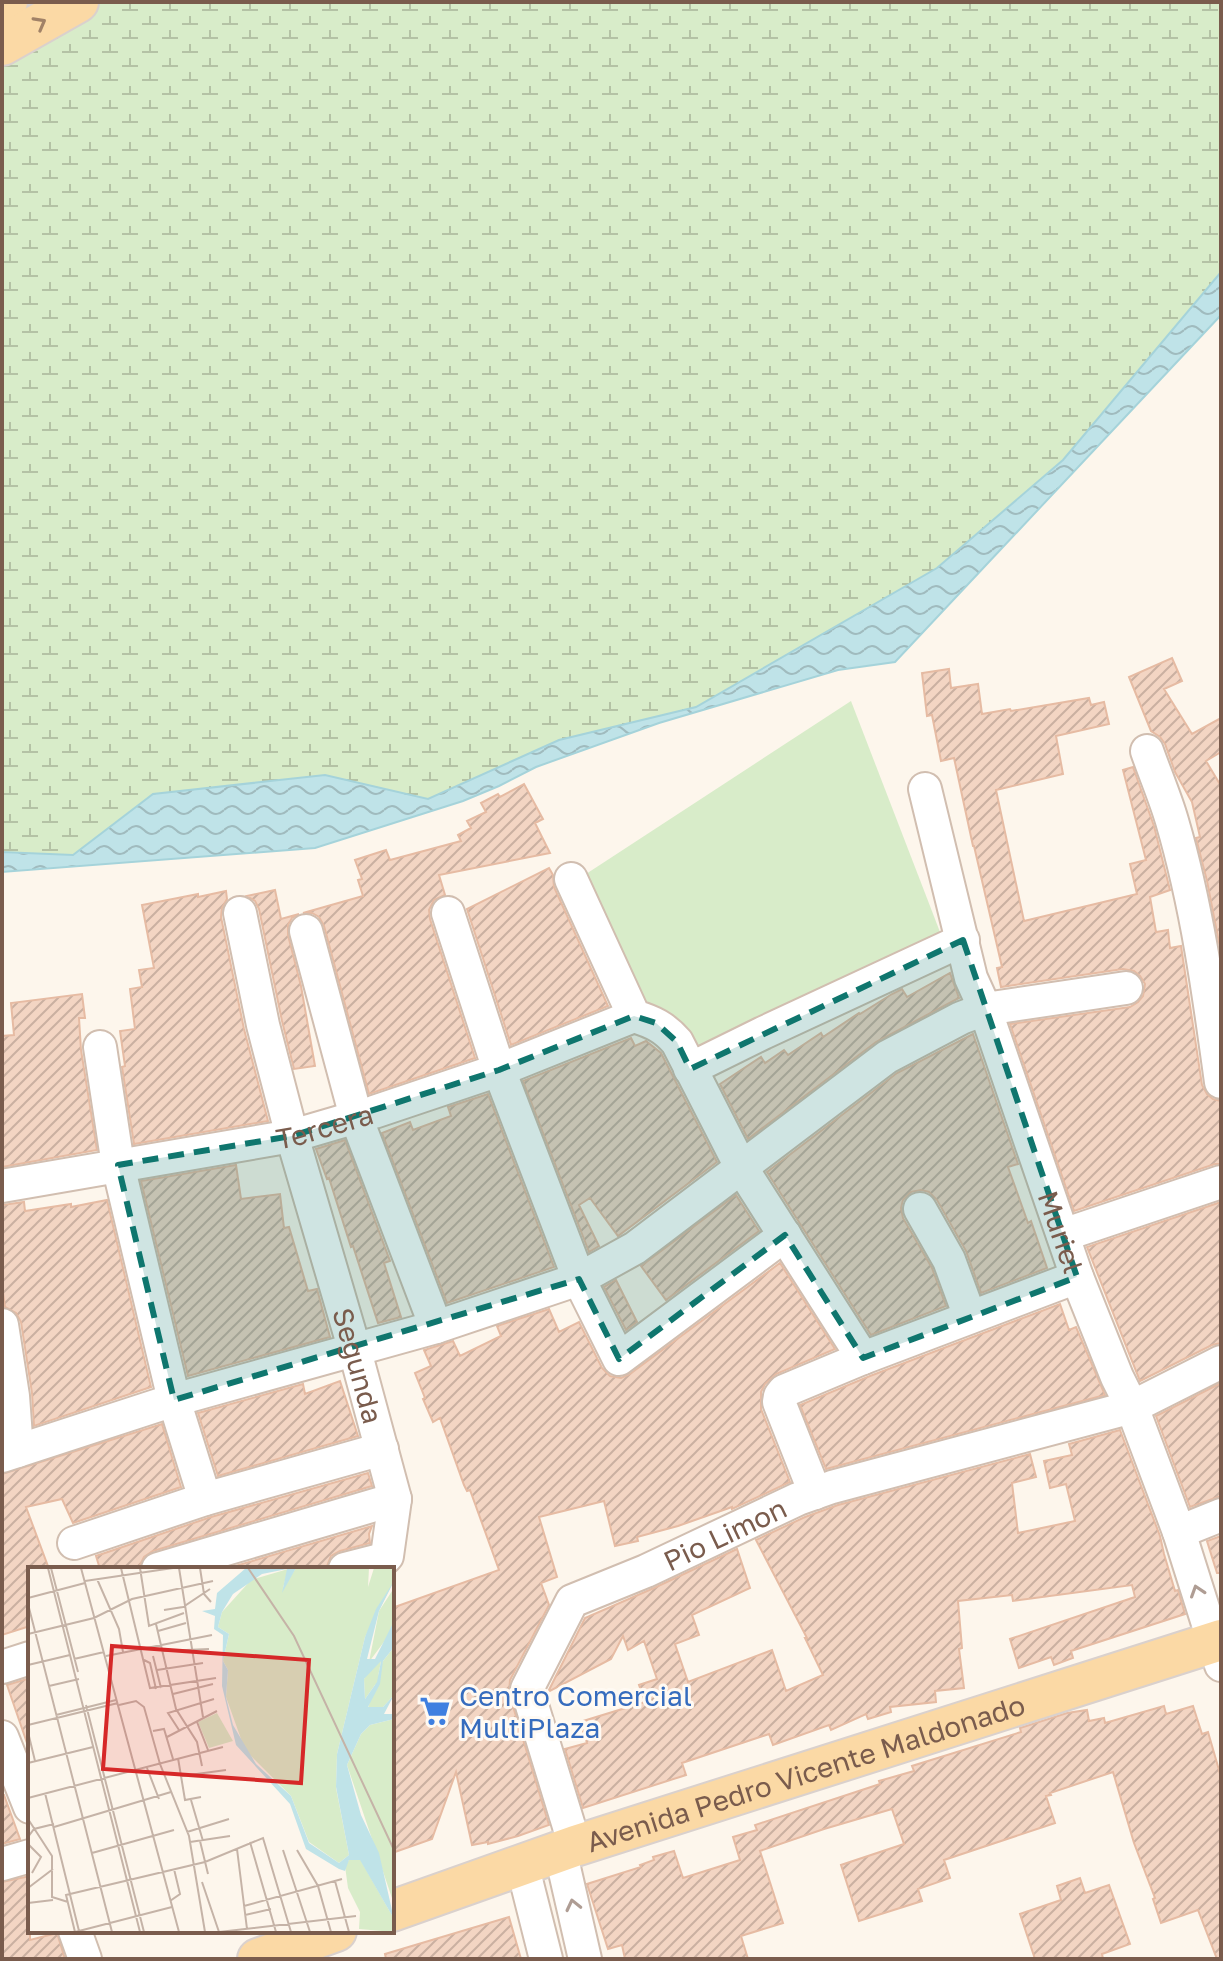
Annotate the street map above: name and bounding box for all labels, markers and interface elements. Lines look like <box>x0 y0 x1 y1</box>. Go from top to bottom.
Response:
one-way arrow <box>32 18 46 33</box>
street label: Tercera <box>273 1097 377 1155</box>
street label: Muriel <box>1032 1186 1091 1277</box>
street label: Segunda <box>327 1304 390 1427</box>
street label: Pio Limon <box>658 1491 791 1577</box>
inset map <box>28 1567 394 1933</box>
one-way arrow <box>1191 1584 1207 1598</box>
place label: Centro Comercial MultiPlaza <box>459 1679 692 1744</box>
street label: Avenida Pedro Vicente Maldonado <box>582 1687 1029 1858</box>
supermarket icon: Centro Comercial MultiPlaza <box>418 1694 452 1728</box>
one-way arrow <box>565 1898 582 1912</box>

